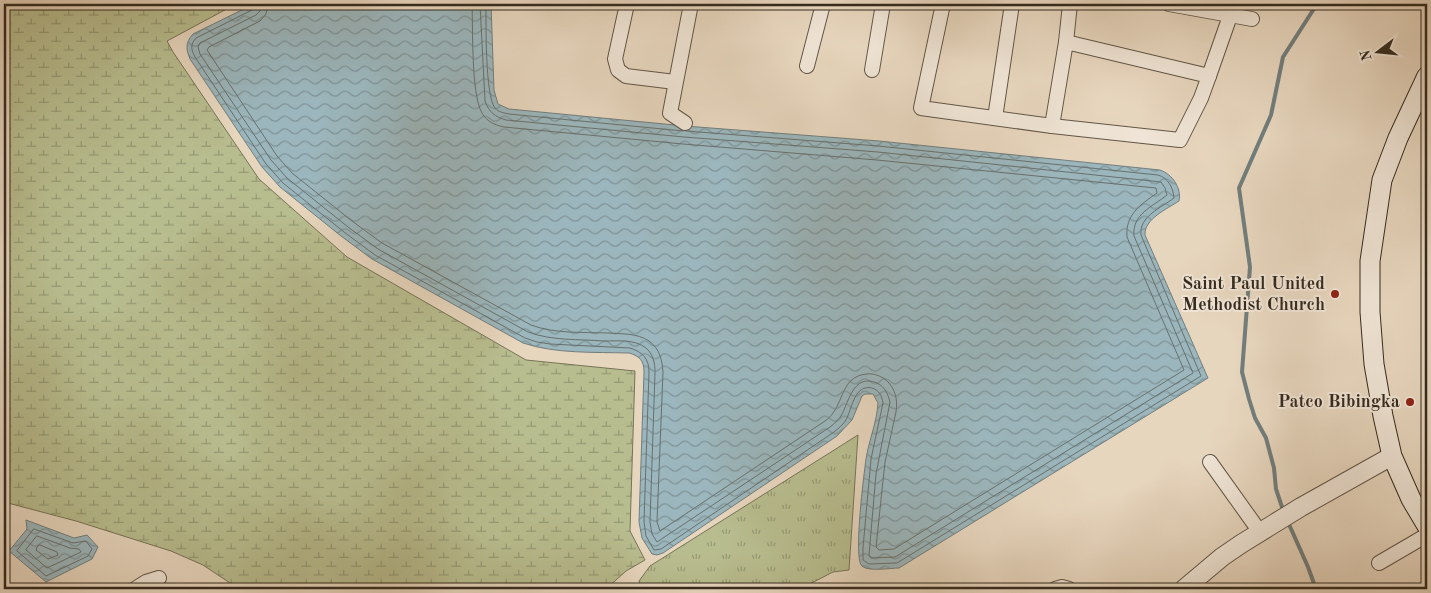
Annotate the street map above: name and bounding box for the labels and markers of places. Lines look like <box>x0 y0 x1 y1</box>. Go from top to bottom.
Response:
place label: Saint Paul United Methodist Church <box>1182 275 1325 314</box>
marker: Saint Paul United Methodist Church <box>1329 288 1341 300</box>
place label: Patco Bibingka <box>1278 393 1400 411</box>
marker: Patco Bibingka <box>1404 396 1416 408</box>

